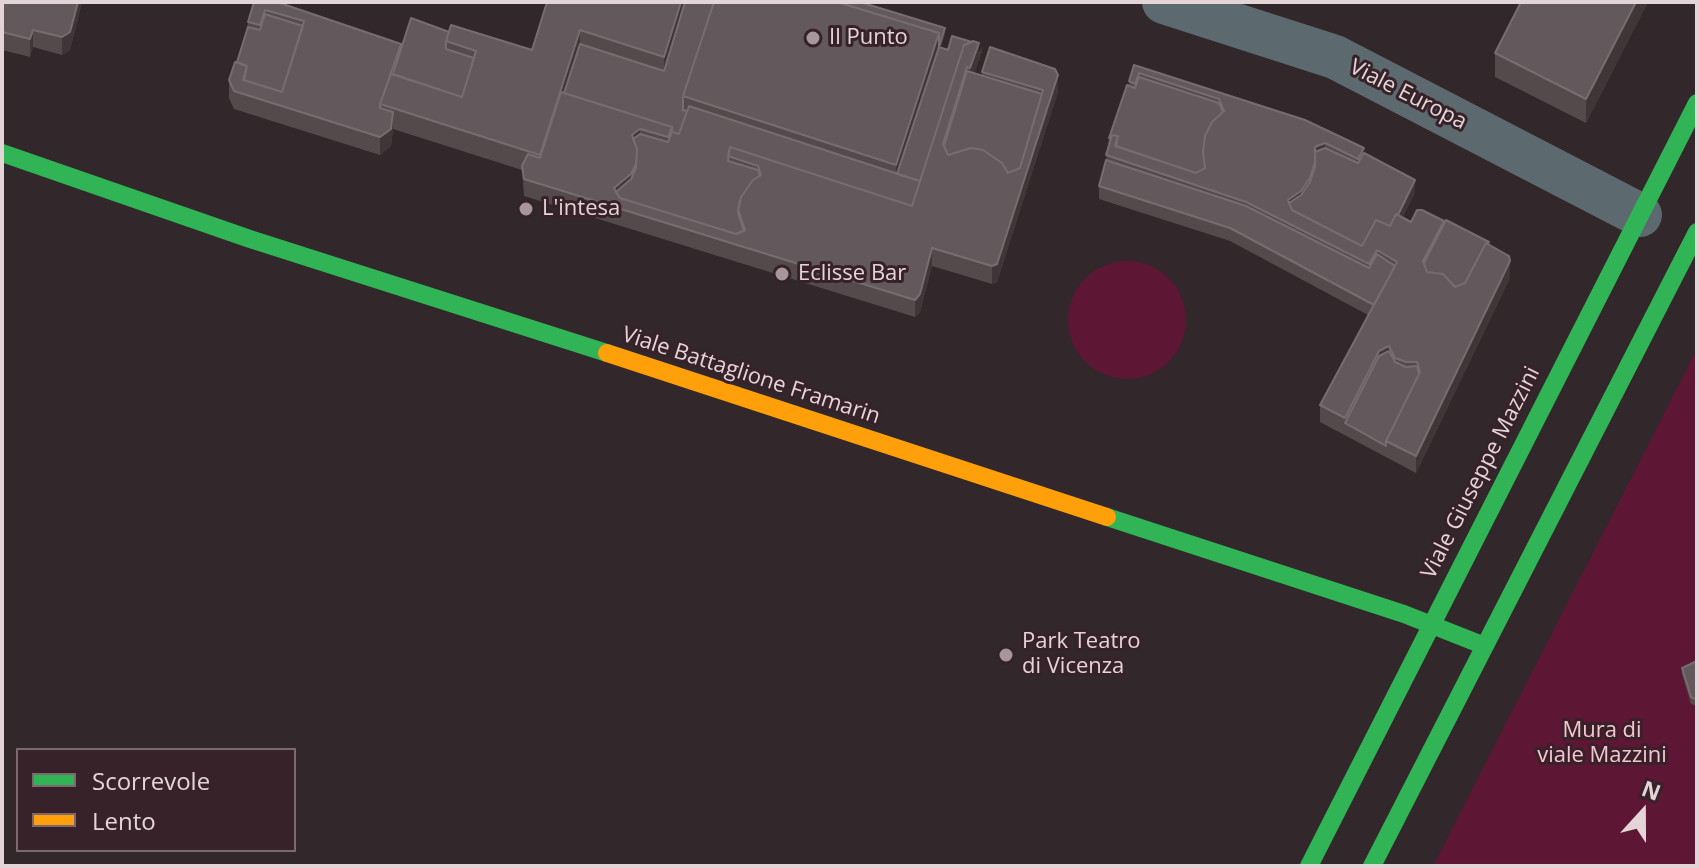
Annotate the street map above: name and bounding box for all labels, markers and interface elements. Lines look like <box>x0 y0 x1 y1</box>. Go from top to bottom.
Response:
place label: Il Punto <box>829 25 908 51</box>
marker: Il Punto <box>804 29 822 47</box>
street label: Viale Europa <box>1345 54 1471 136</box>
place label: L'intesa <box>542 196 620 222</box>
marker: L'intesa <box>517 200 535 218</box>
place label: Eclisse Bar <box>798 261 906 287</box>
marker: Eclisse Bar <box>773 265 791 283</box>
street label: Viale Battaglione Framarin <box>619 322 883 430</box>
street label: Viale Giuseppe Mazzini <box>1416 362 1546 584</box>
place label: Park Teatro di Vicenza <box>1022 629 1140 680</box>
marker: Park Teatro di Vicenza <box>997 646 1015 664</box>
park label: Mura di viale Mazzini <box>1537 718 1667 770</box>
legend <box>16 748 296 852</box>
text: Scorrevole <box>92 764 210 797</box>
north arrow <box>1603 772 1683 852</box>
text: N <box>1638 772 1665 807</box>
text: Lento <box>92 804 156 837</box>

